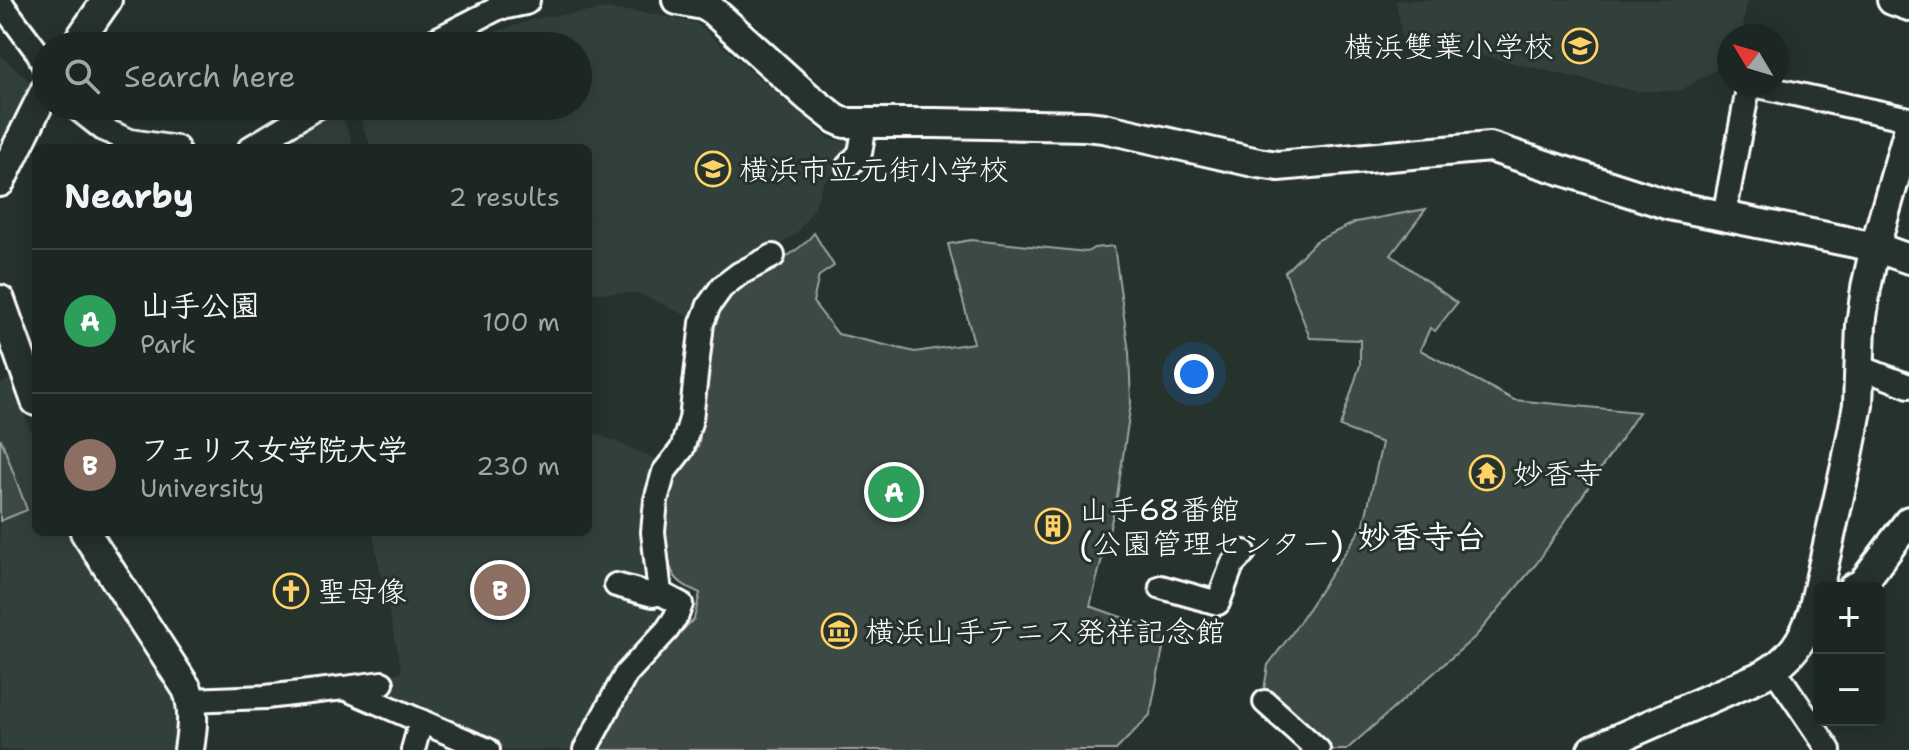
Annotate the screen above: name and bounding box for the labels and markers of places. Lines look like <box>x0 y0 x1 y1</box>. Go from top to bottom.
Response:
place label: 横浜雙葉小学校 <box>1344 26 1554 67</box>
school or university icon: 横浜雙葉小学校 <box>1561 27 1599 65</box>
place label: 横浜市立元街小学校 <box>739 149 1009 190</box>
school or university icon: 横浜市立元街小学校 <box>694 150 732 188</box>
place label: 妙香寺 <box>1513 453 1603 494</box>
temple icon: 妙香寺 <box>1468 454 1506 492</box>
pin: A <box>868 462 920 522</box>
place label: 山手68番館 (公園管理センター) <box>1079 489 1343 564</box>
building icon: 山手68番館 (公園管理センター) <box>1034 507 1072 545</box>
pin: B <box>474 560 526 620</box>
place label: 聖母像 <box>317 571 407 612</box>
church icon: 聖母像 <box>272 572 310 610</box>
place label: 横浜山手テニス発祥記念館 <box>865 611 1226 652</box>
museum icon: 横浜山手テニス発祥記念館 <box>820 612 858 650</box>

